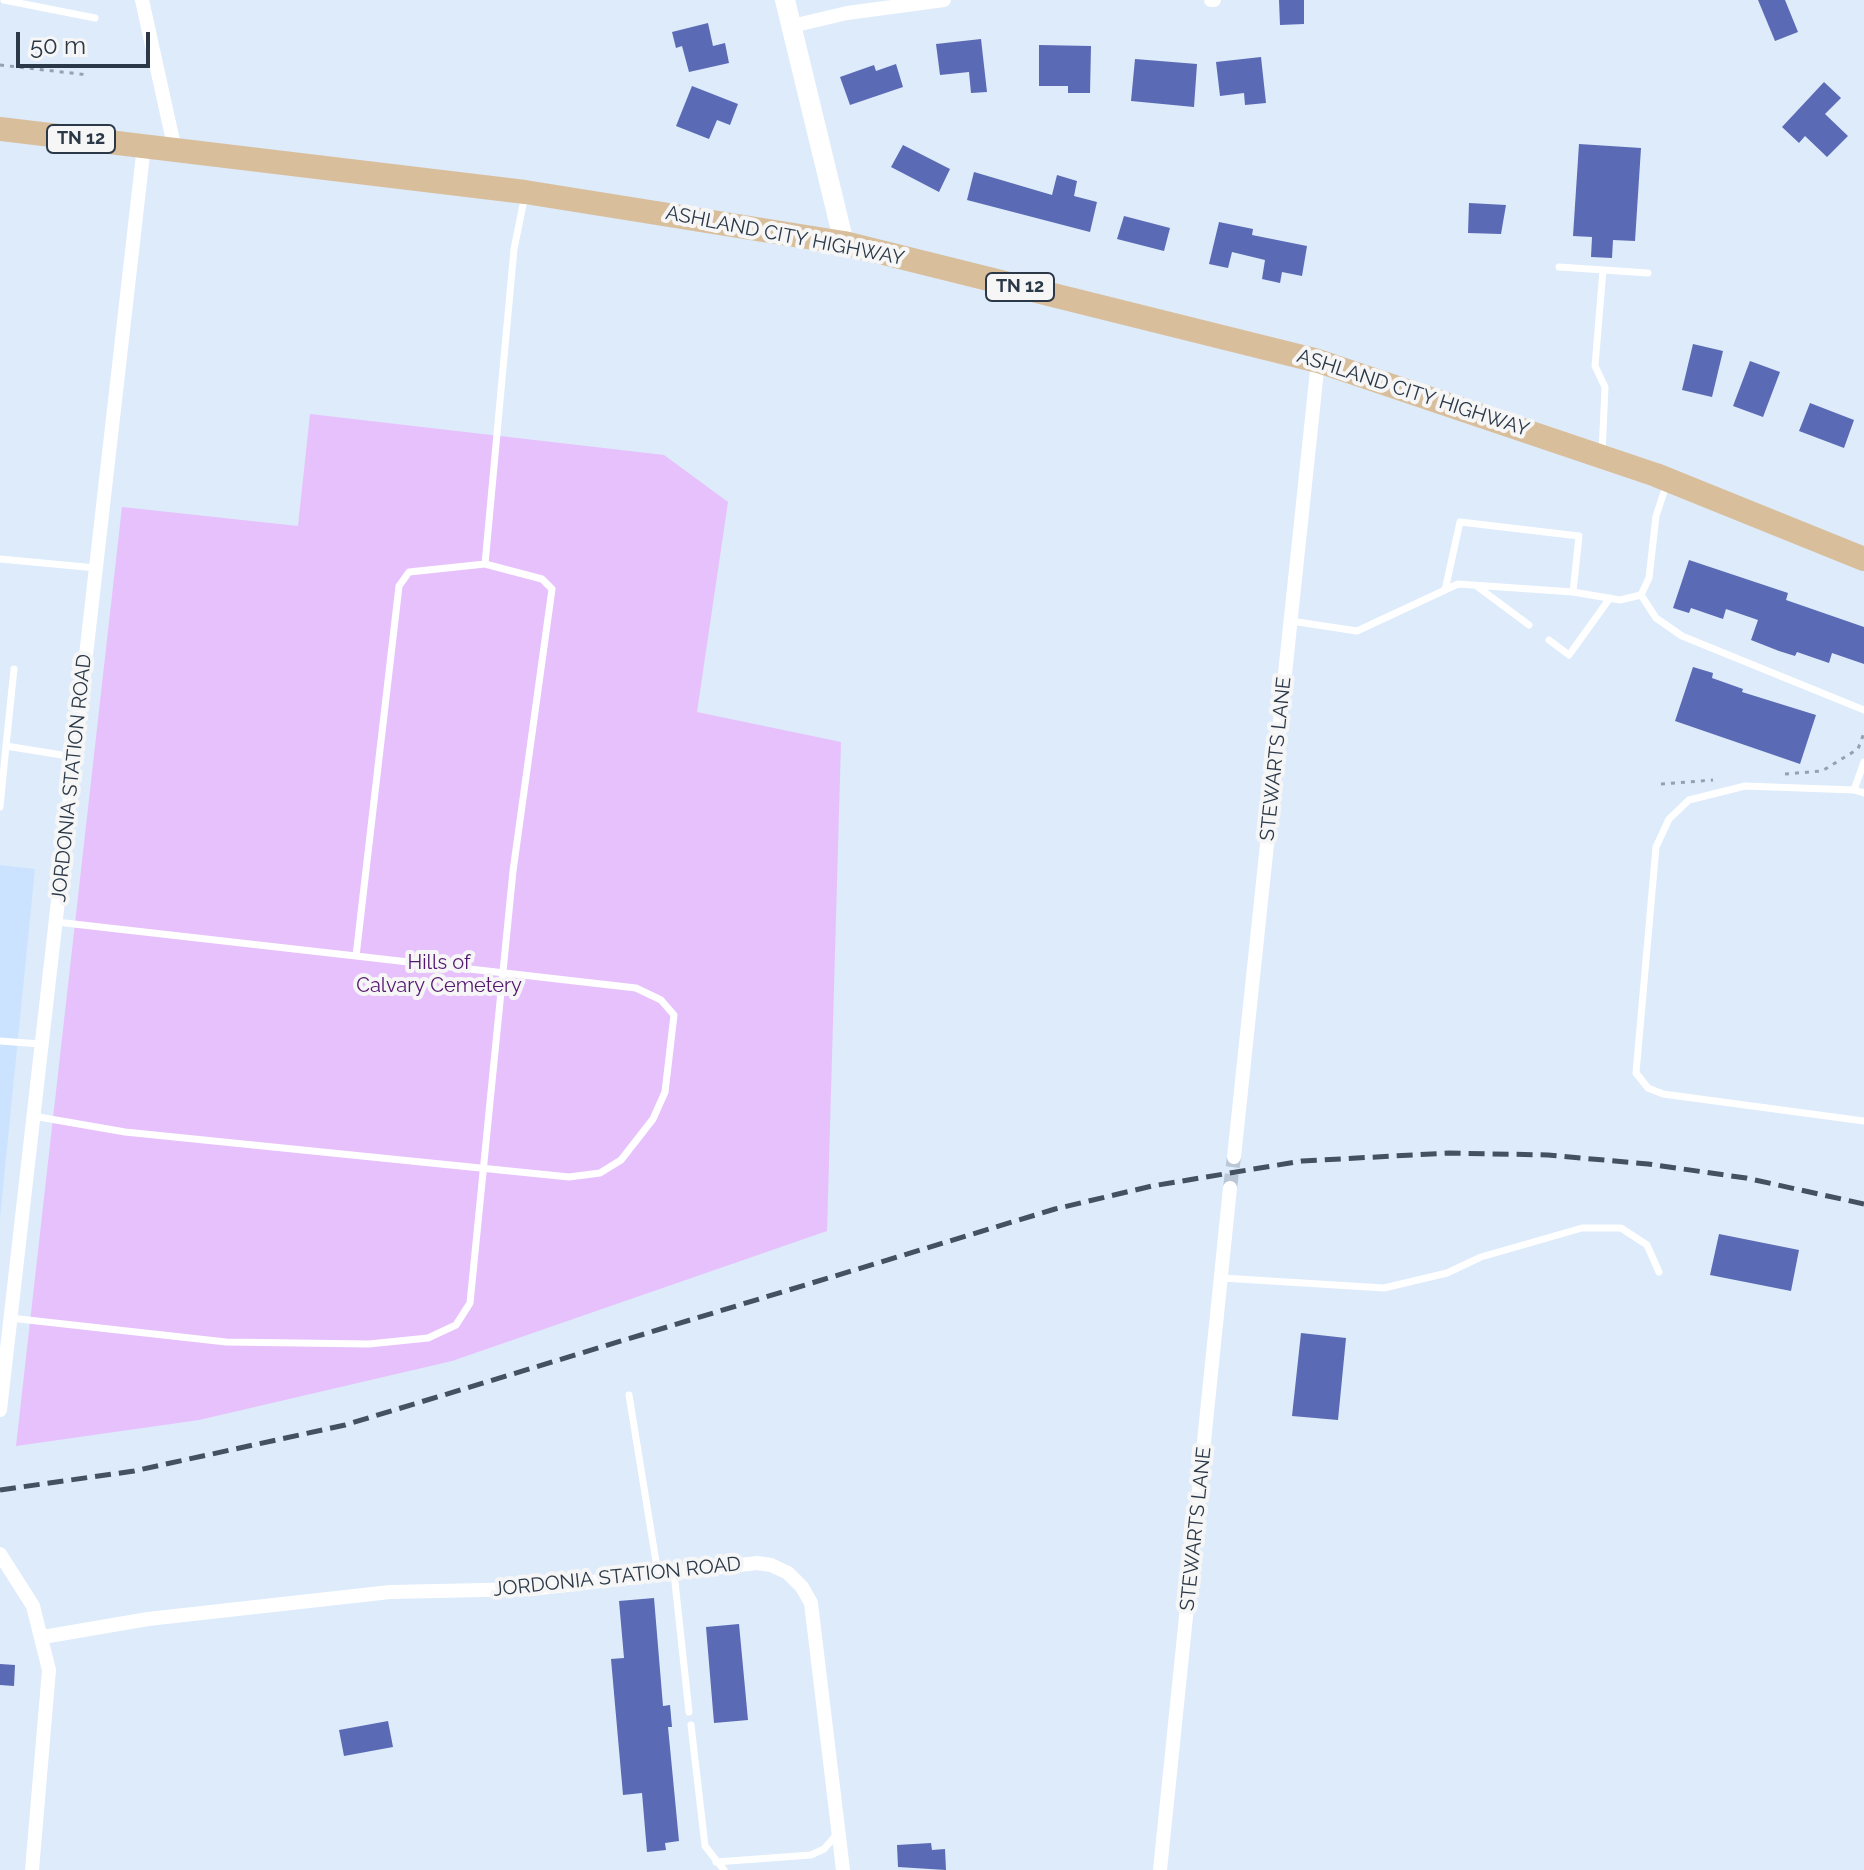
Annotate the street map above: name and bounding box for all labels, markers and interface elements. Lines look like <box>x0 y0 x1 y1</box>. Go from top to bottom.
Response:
scale bar <box>20 16 154 66</box>
text: 50 m <box>30 31 86 60</box>
road number: TN 12 <box>47 125 115 153</box>
street label: ASHLAND CITY HIGHWAY <box>664 201 906 271</box>
road number: TN 12 <box>986 273 1054 301</box>
street label: ASHLAND CITY HIGHWAY <box>1294 344 1532 442</box>
street label: JORDONIA STATION ROAD <box>47 653 97 903</box>
street label: STEWARTS LANE <box>1255 676 1297 842</box>
park label: Hills of Calvary Cemetery <box>356 951 522 998</box>
street label: STEWARTS LANE <box>1175 1446 1217 1612</box>
street label: JORDONIA STATION ROAD <box>492 1552 742 1602</box>

